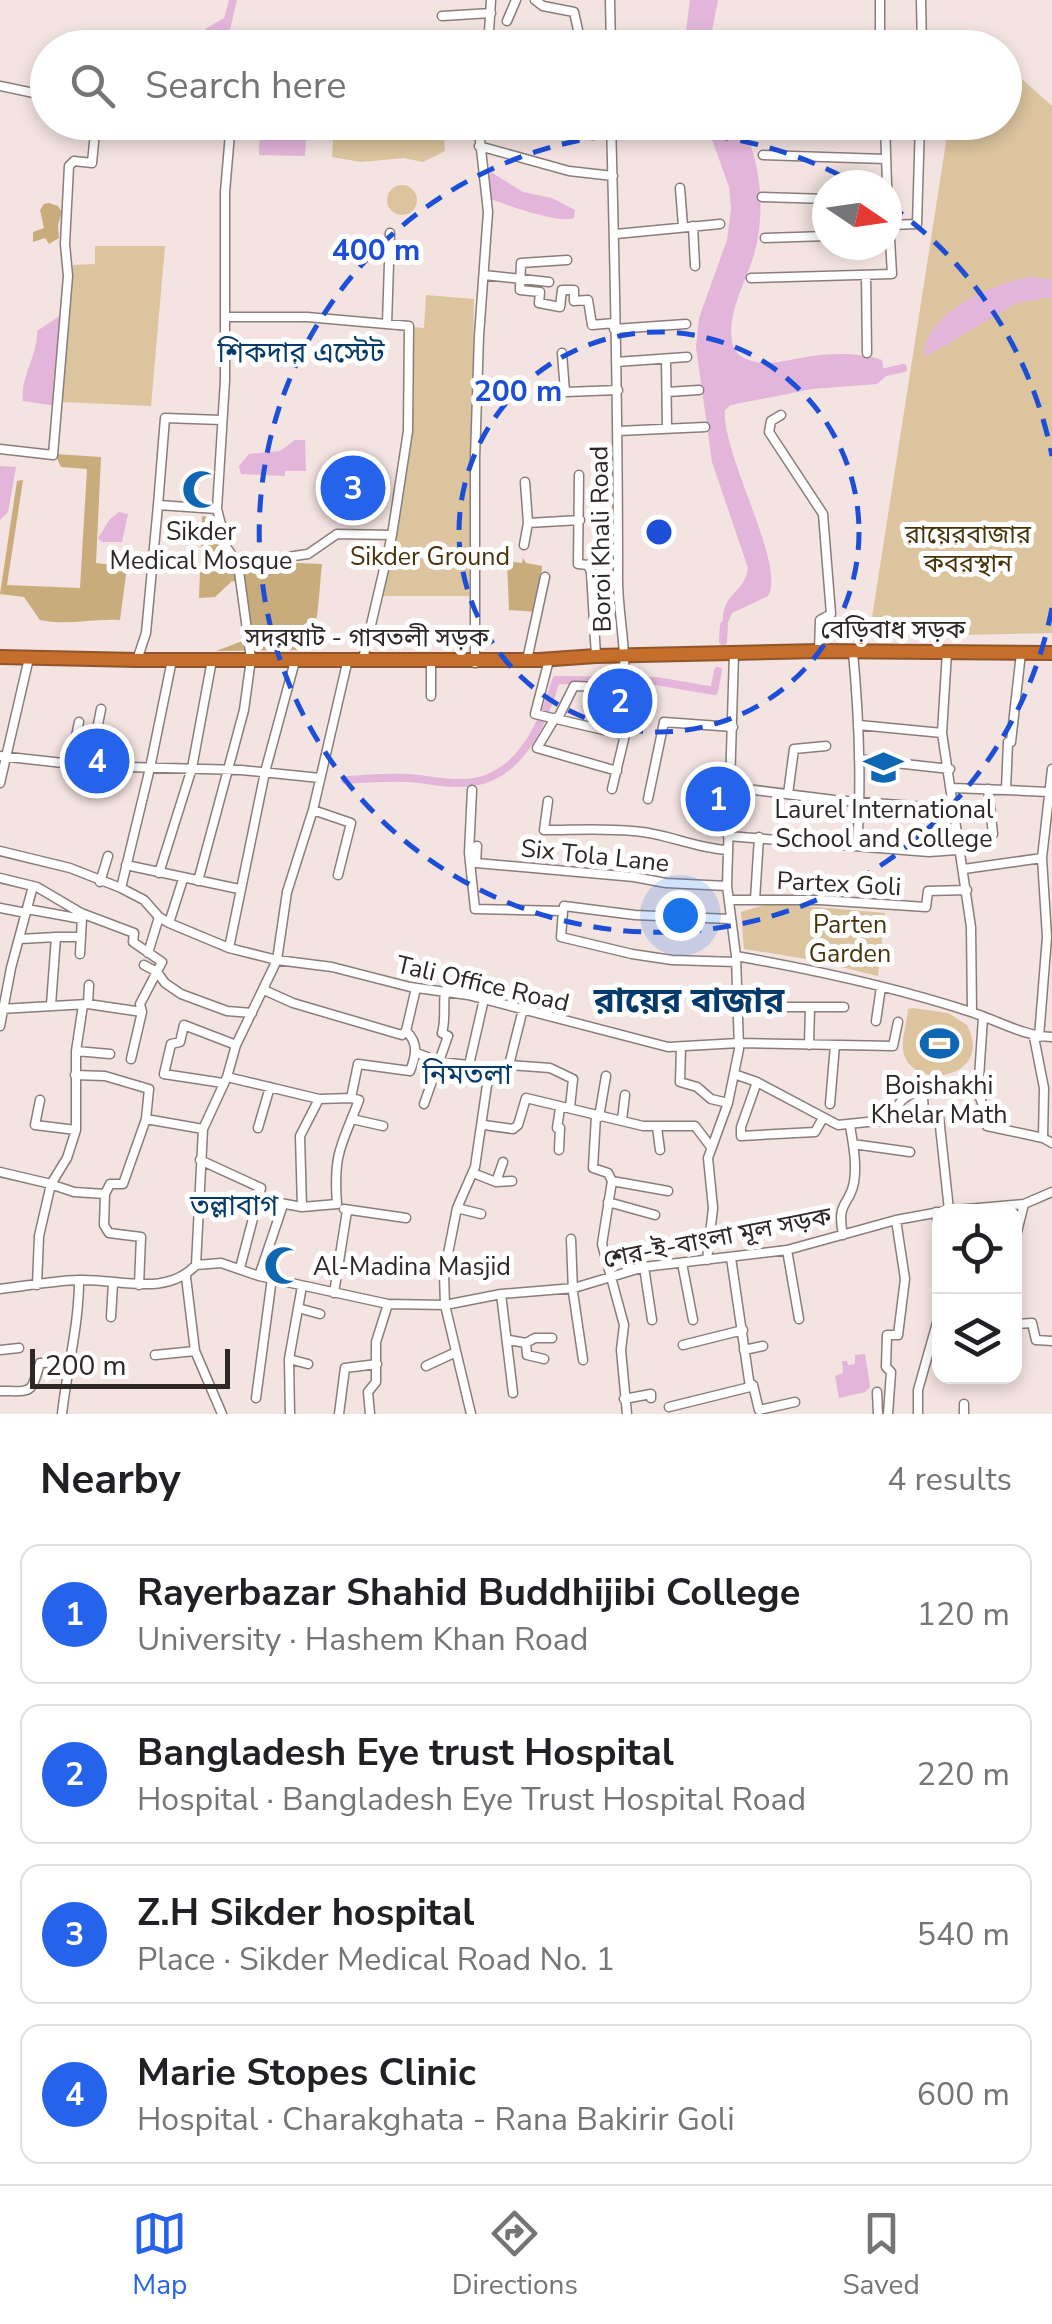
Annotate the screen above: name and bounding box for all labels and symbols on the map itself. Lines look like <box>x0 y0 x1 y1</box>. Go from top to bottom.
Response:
north arrow <box>812 170 902 260</box>
text: 400 m <box>332 230 420 271</box>
district label: শিকদার এস্টেট <box>216 334 385 372</box>
text: 200 m <box>474 371 562 412</box>
street label: Boroi Khali Road <box>582 445 620 633</box>
pin: 3 <box>320 450 386 526</box>
mosque icon: Sikder Medical Mosque <box>180 469 222 511</box>
centre of rings <box>641 514 677 550</box>
place label: Sikder Medical Mosque <box>110 515 292 578</box>
park label: রায়েরবাজার কবরস্থান <box>904 518 1032 581</box>
park label: Sikder Ground <box>350 540 510 574</box>
street label: বেড়িবাধ সড়ক <box>821 613 966 647</box>
street label: সদরঘাট - গাবতলী সড়ক <box>244 621 490 655</box>
pin: 2 <box>588 664 652 738</box>
pin: 4 <box>64 724 130 798</box>
school or university icon: Laurel International School and College <box>863 747 905 789</box>
pin: 1 <box>686 762 750 836</box>
place label: Laurel International School and College <box>775 793 994 856</box>
street label: Six Tola Lane <box>519 831 671 881</box>
street label: Partex Goli <box>776 864 902 904</box>
your location <box>655 890 706 941</box>
park label: Parten Garden <box>809 908 891 971</box>
street label: Tali Office Road <box>393 948 572 1020</box>
district label: রায়ের বাজার <box>593 977 785 1024</box>
sports icon: Boishakhi Khelar Math <box>918 1023 960 1065</box>
district label: নিমতলা <box>421 1056 512 1094</box>
place label: Boishakhi Khelar Math <box>871 1069 1007 1132</box>
district label: তল্লাবাগ <box>189 1187 279 1225</box>
street label: শের-ই-বাংলা মূল সড়ক <box>600 1199 835 1277</box>
mosque icon: Al-Madina Masjid <box>262 1245 304 1287</box>
place label: Al-Madina Masjid <box>313 1250 511 1284</box>
scale bar <box>30 1344 230 1388</box>

